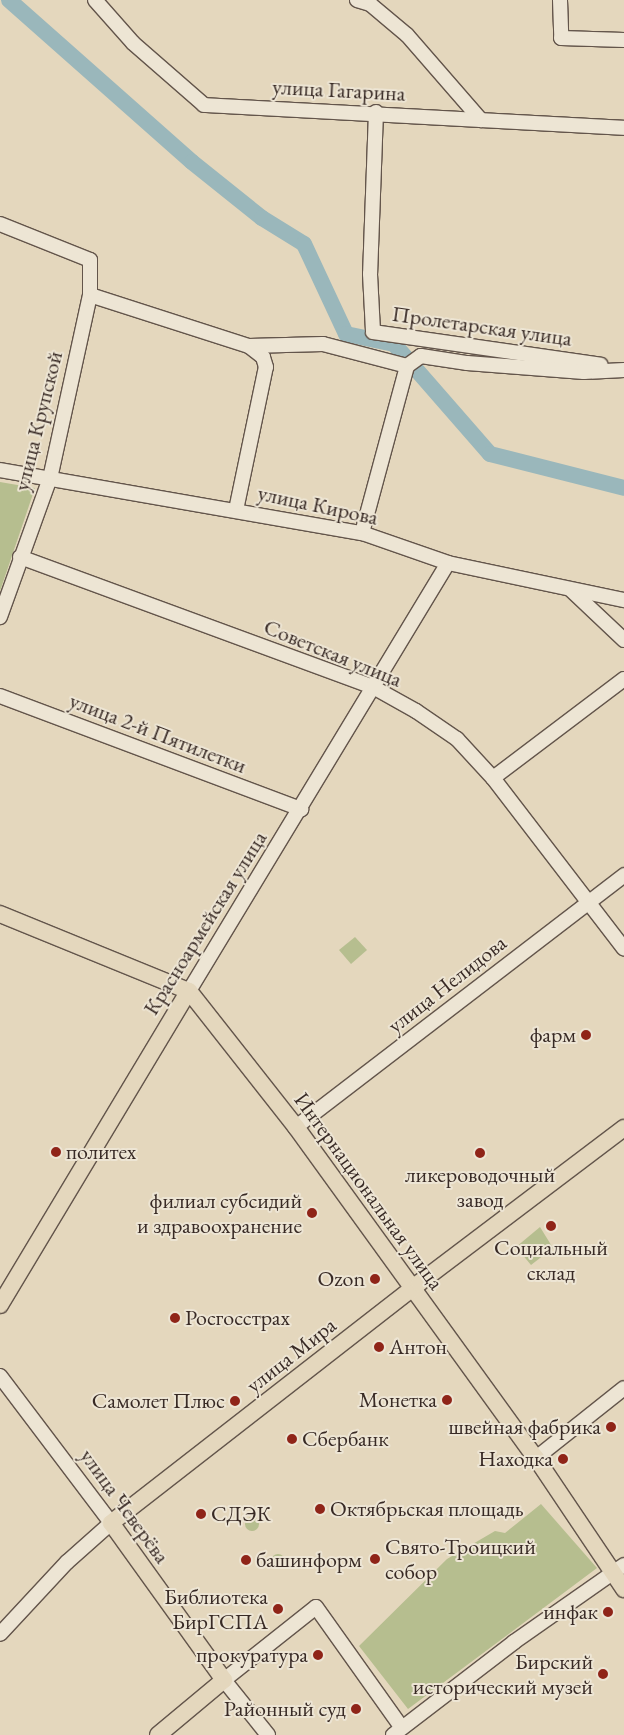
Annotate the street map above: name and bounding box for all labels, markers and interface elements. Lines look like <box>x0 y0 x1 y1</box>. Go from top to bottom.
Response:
street label: улица Гагарина <box>272 73 406 107</box>
street label: Пролетарская улица <box>390 300 574 352</box>
street label: улица Крупской <box>8 348 68 494</box>
street label: улица Кирова <box>255 479 381 531</box>
street label: Советская улица <box>260 613 406 693</box>
street label: улица 2-й Пятилетки <box>66 687 250 779</box>
street label: Красноармейская улица <box>138 826 272 1020</box>
street label: улица Нелидова <box>382 929 512 1039</box>
place label: фарм <box>530 1022 576 1048</box>
marker: фарм <box>580 1029 592 1041</box>
street label: Интернациональная улица <box>289 1087 449 1295</box>
place label: политех <box>66 1139 136 1165</box>
marker: политех <box>50 1146 62 1158</box>
marker: ликероводочный завод <box>474 1147 486 1159</box>
place label: ликероводочный завод <box>405 1161 555 1212</box>
place label: филиал субсидий и здравоохранение <box>137 1187 302 1238</box>
marker: филиал субсидий и здравоохранение <box>306 1207 318 1219</box>
marker: Социальный склад <box>545 1220 557 1232</box>
place label: Социальный склад <box>494 1234 608 1286</box>
place label: Ozon <box>317 1266 365 1292</box>
marker: Ozon <box>369 1273 381 1285</box>
place label: Росгосстрах <box>185 1305 290 1331</box>
marker: Росгосстрах <box>169 1312 181 1324</box>
street label: улица Мира <box>241 1312 341 1398</box>
place label: Антон <box>389 1334 447 1360</box>
marker: Антон <box>373 1341 385 1353</box>
place label: Монетка <box>359 1387 437 1413</box>
place label: Самолет Плюс <box>92 1388 225 1414</box>
marker: Монетка <box>441 1394 453 1406</box>
marker: Самолет Плюс <box>229 1395 241 1407</box>
place label: швейная фабрика <box>448 1414 601 1440</box>
marker: швейная фабрика <box>605 1421 617 1433</box>
place label: Сбербанк <box>302 1426 389 1452</box>
marker: Сбербанк <box>286 1433 298 1445</box>
street label: улица Чеверёва <box>75 1444 175 1568</box>
place label: Находка <box>478 1446 553 1472</box>
marker: Находка <box>557 1453 569 1465</box>
place label: Октябрьская площадь <box>330 1496 524 1522</box>
place label: СДЭК <box>211 1501 271 1527</box>
marker: Октябрьская площадь <box>314 1503 326 1515</box>
marker: СДЭК <box>195 1508 207 1520</box>
place label: Свято-Троицкий собор <box>385 1533 536 1584</box>
place label: башинформ <box>256 1547 362 1573</box>
marker: Свято-Троицкий собор <box>369 1553 381 1565</box>
marker: башинформ <box>240 1554 252 1566</box>
place label: Библиотека БирГСПА <box>164 1583 268 1634</box>
place label: инфак <box>543 1599 598 1625</box>
marker: Библиотека БирГСПА <box>272 1603 284 1615</box>
marker: инфак <box>602 1606 614 1618</box>
place label: прокуратура <box>196 1642 308 1668</box>
place label: Бирский исторический музей <box>413 1648 593 1700</box>
marker: прокуратура <box>312 1649 324 1661</box>
marker: Бирский исторический музей <box>597 1668 609 1680</box>
place label: Районный суд <box>224 1696 346 1722</box>
marker: Районный суд <box>350 1703 362 1715</box>

